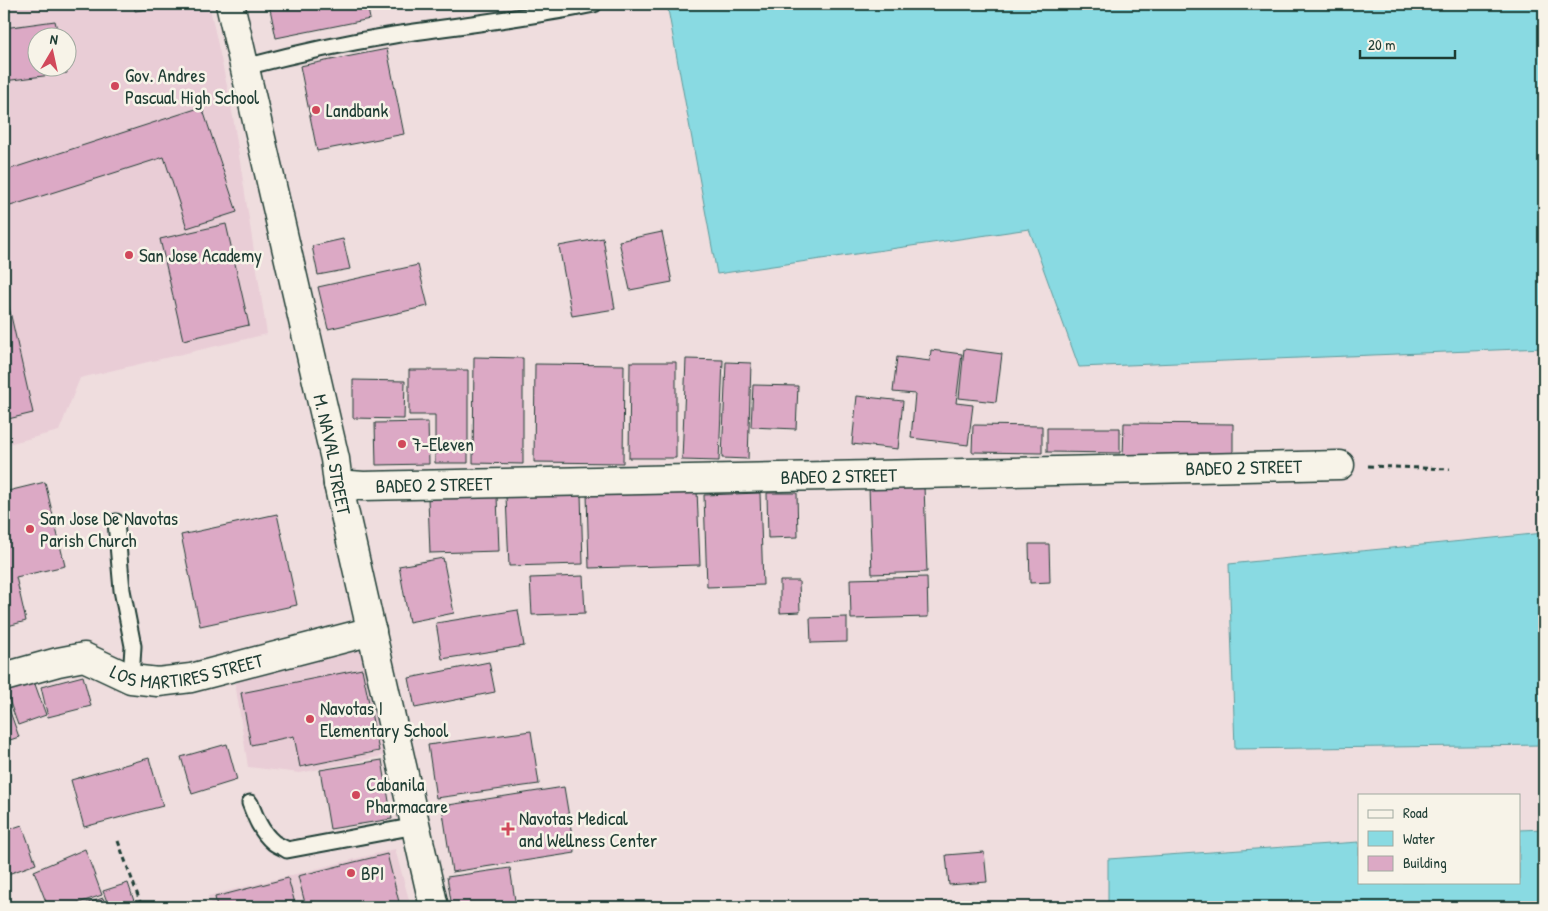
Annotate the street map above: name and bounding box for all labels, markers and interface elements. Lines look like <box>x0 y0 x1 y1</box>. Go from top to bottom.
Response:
north arrow <box>28 28 78 78</box>
scale bar <box>1360 28 1456 60</box>
text: N <box>49 29 60 49</box>
text: 20 m <box>1368 34 1395 55</box>
place label: Gov. Andres Pascual High School <box>125 62 260 110</box>
marker: Gov. Andres Pascual High School <box>109 80 121 92</box>
place label: Landbank <box>326 97 388 123</box>
marker: Landbank <box>310 104 322 116</box>
place label: San Jose Academy <box>139 242 262 268</box>
marker: San Jose Academy <box>123 249 135 261</box>
street label: M. NAVAL STREET <box>307 392 358 518</box>
place label: 7-Eleven <box>412 431 474 457</box>
marker: 7-Eleven <box>396 438 408 450</box>
street label: BADEO 2 STREET <box>1185 453 1303 481</box>
street label: BADEO 2 STREET <box>780 461 898 490</box>
street label: BADEO 2 STREET <box>375 470 494 499</box>
place label: San Jose De Navotas Parish Church <box>40 505 178 553</box>
marker: San Jose De Navotas Parish Church <box>24 523 36 535</box>
street label: LOS MARTIRES STREET <box>106 647 267 695</box>
place label: Navotas I Elementary School <box>320 695 449 743</box>
marker: Navotas I Elementary School <box>304 713 316 725</box>
place label: Cabanila Pharmacare <box>366 771 448 819</box>
marker: Cabanila Pharmacare <box>350 789 362 801</box>
legend <box>1358 794 1520 884</box>
text: Road <box>1403 802 1428 823</box>
place label: Navotas Medical and Wellness Center <box>519 805 658 853</box>
marker: Navotas Medical and Wellness Center <box>501 822 515 836</box>
text: Water <box>1403 828 1435 849</box>
text: Building <box>1403 852 1447 873</box>
place label: BPI <box>361 860 384 886</box>
marker: BPI <box>345 867 357 879</box>

